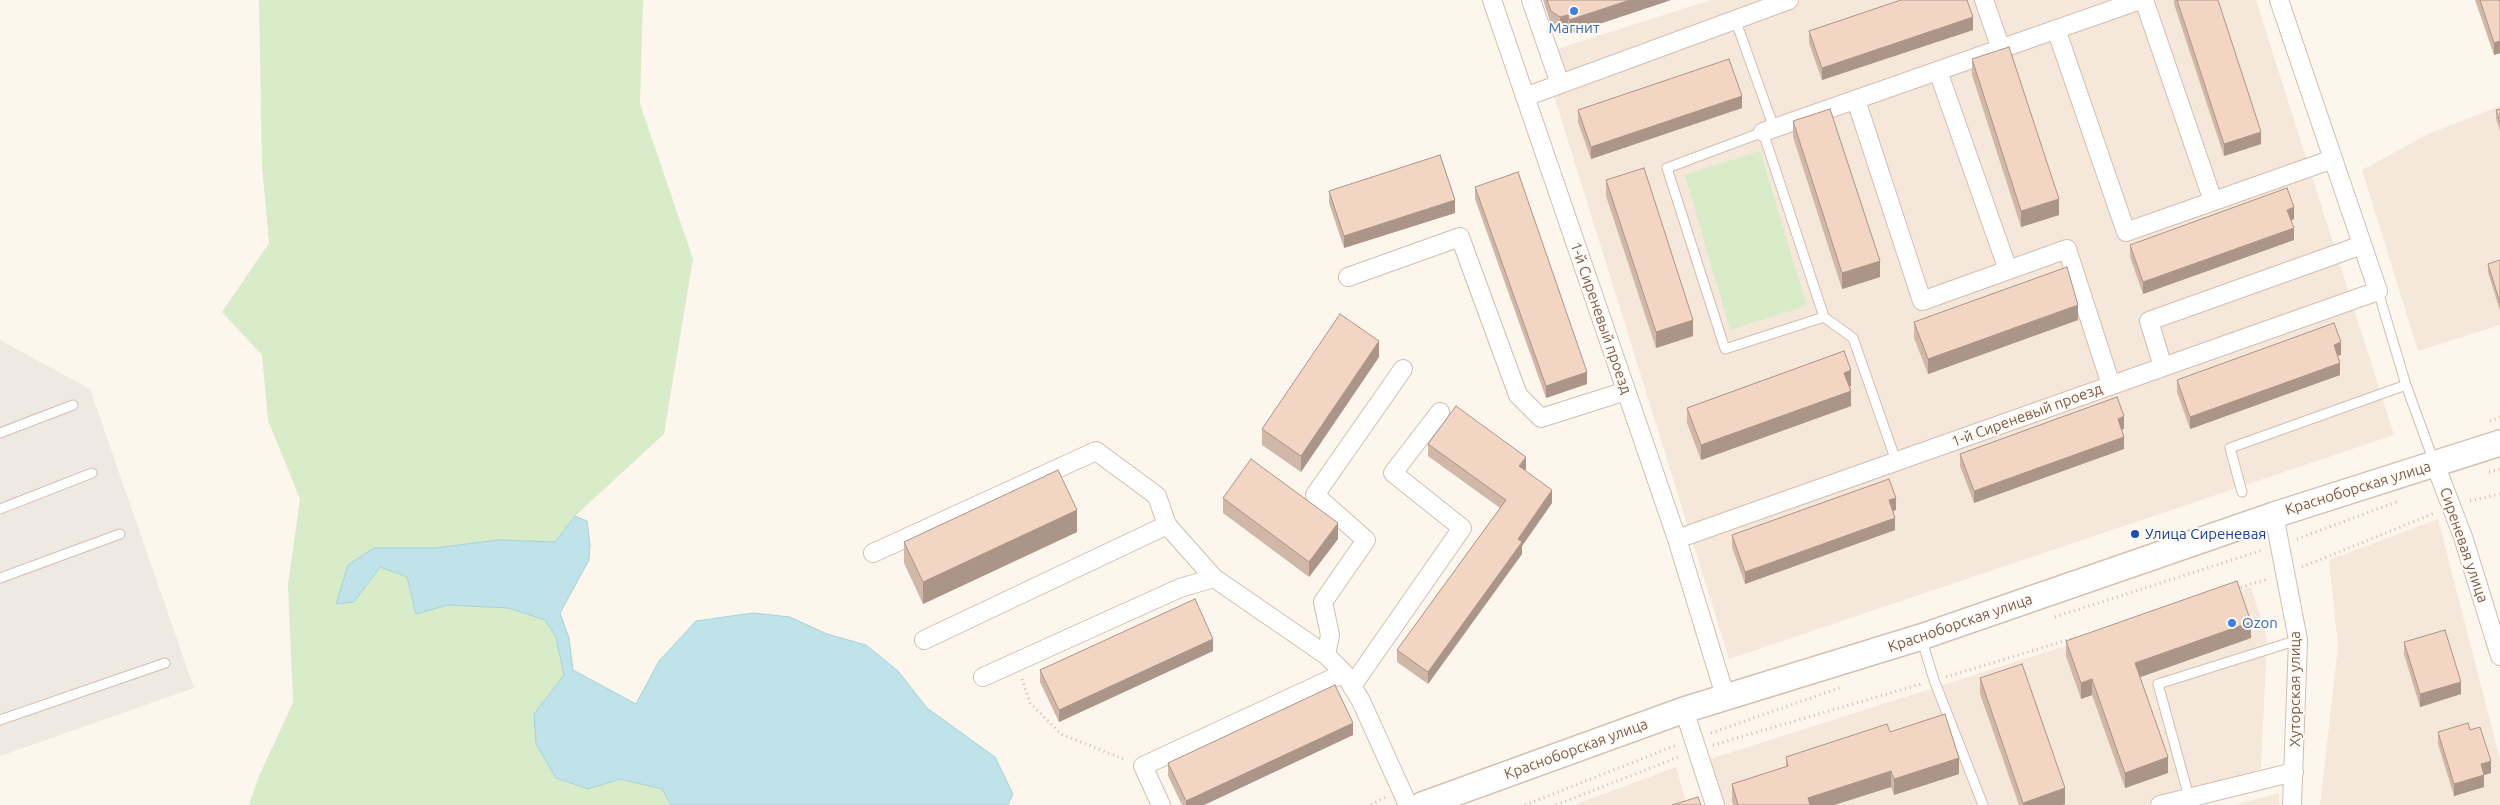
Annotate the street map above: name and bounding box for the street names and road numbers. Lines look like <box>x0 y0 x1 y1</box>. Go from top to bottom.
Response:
street label: 1-й Сиреневый проезд <box>1567 240 1635 396</box>
street label: 1-й Сиреневый проезд <box>1949 379 2105 451</box>
street label: Красноборская улица <box>2283 457 2433 519</box>
street label: Сиреневая улица <box>2436 485 2492 605</box>
street label: Красноборская улица <box>1885 590 2035 656</box>
street label: Хуторская улица <box>2286 631 2304 747</box>
street label: Красноборская улица <box>1502 715 1650 783</box>

